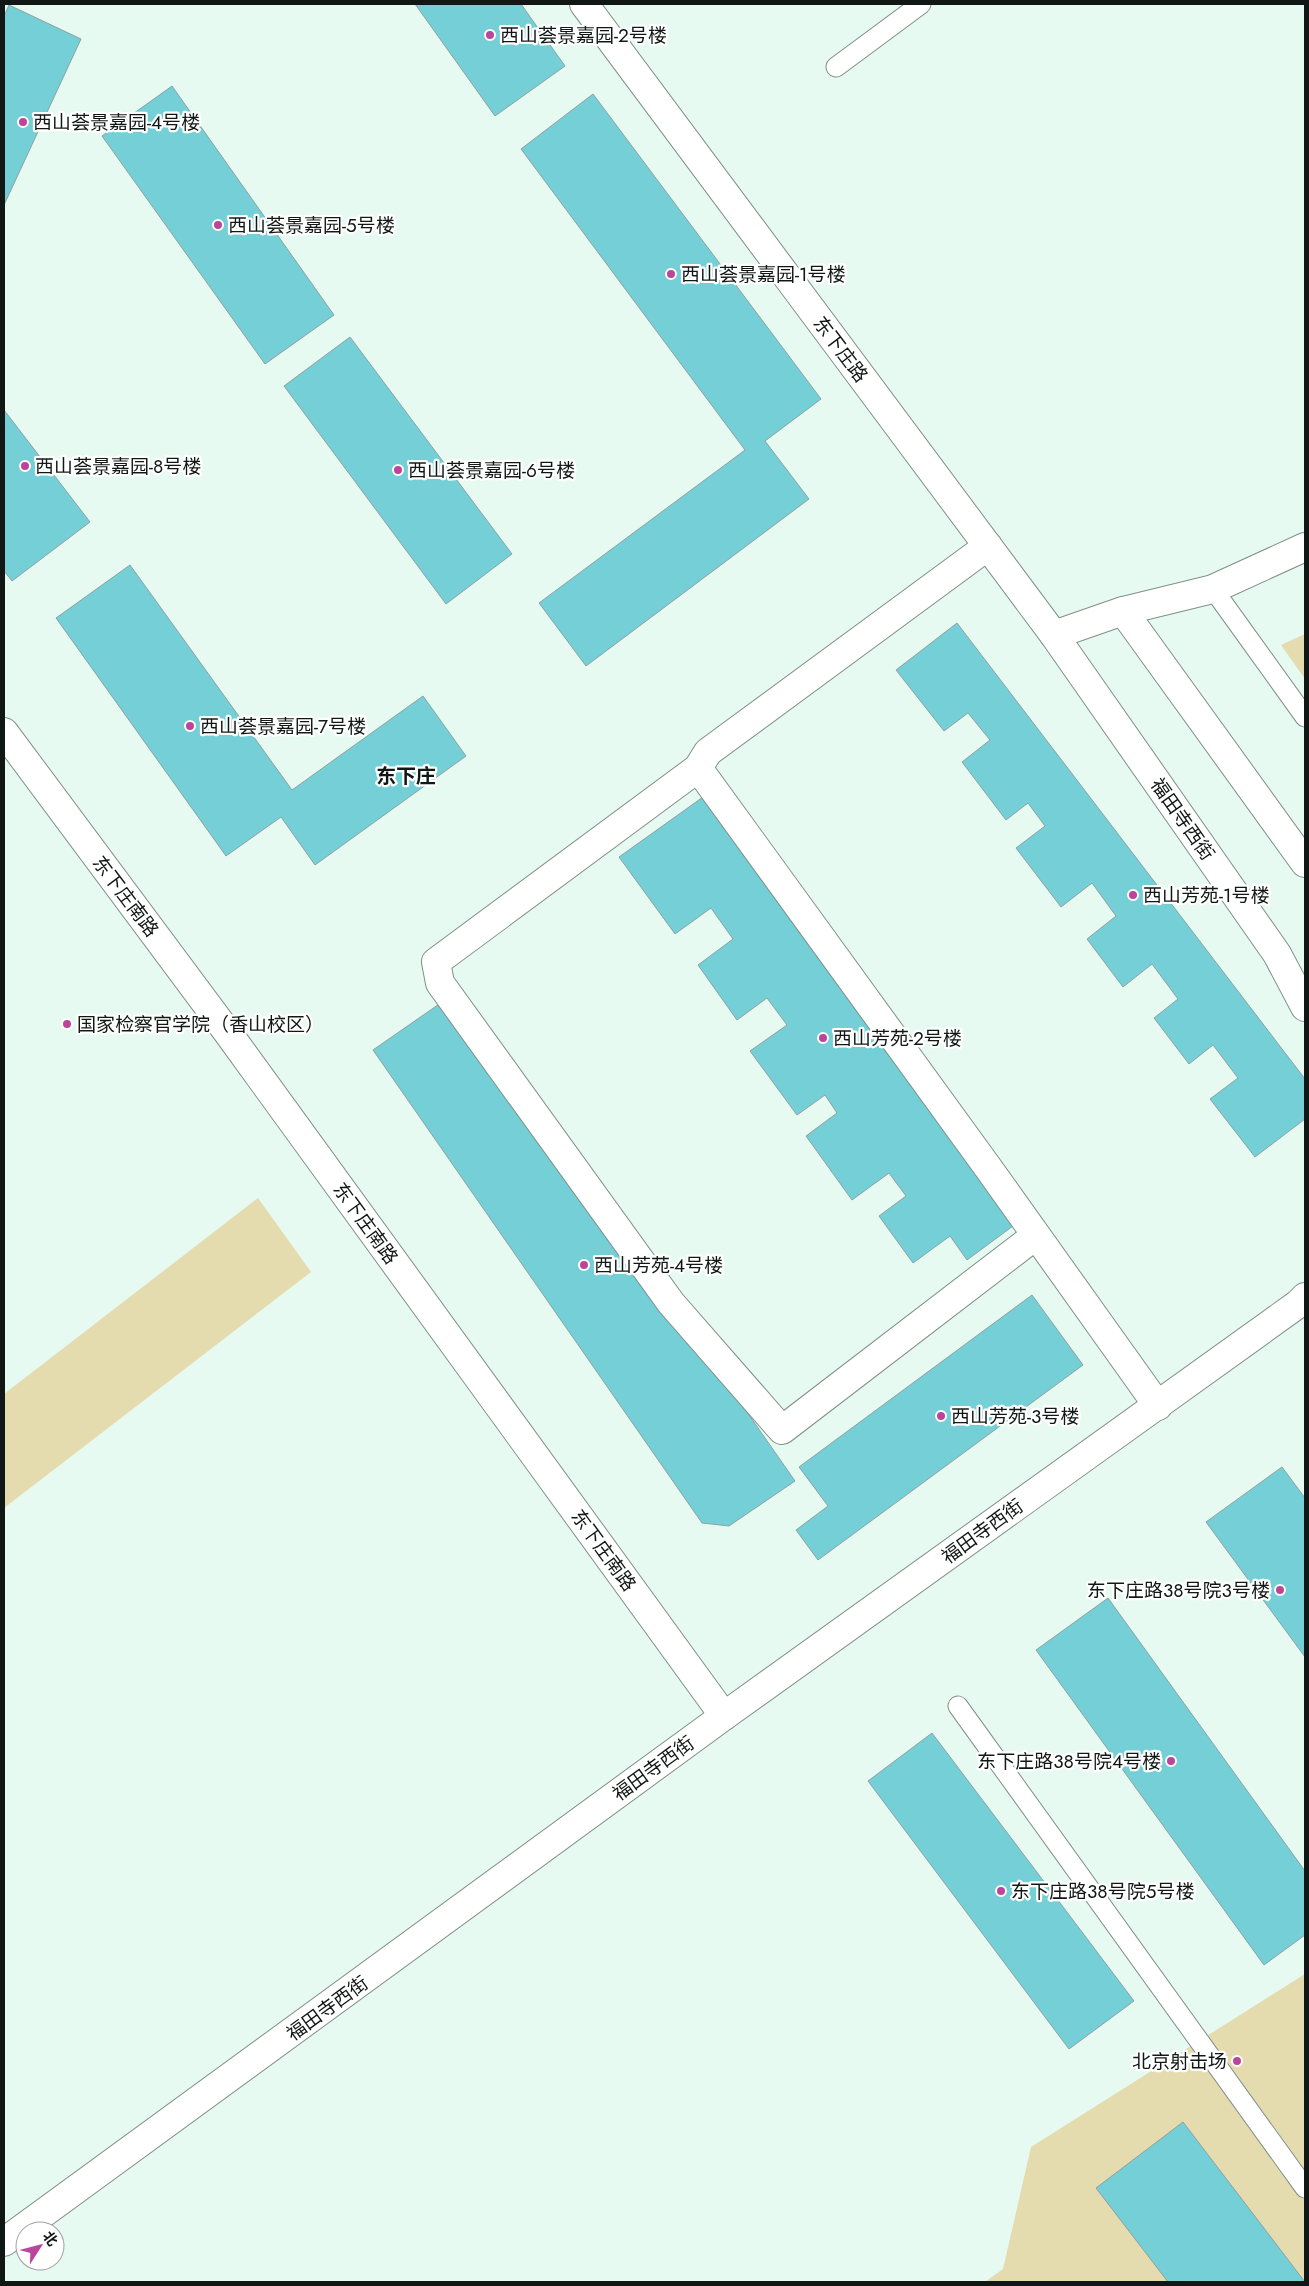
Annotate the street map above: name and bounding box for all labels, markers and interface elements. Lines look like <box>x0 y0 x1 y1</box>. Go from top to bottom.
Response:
place label: 西山荟景嘉园-2号楼 <box>500 22 667 49</box>
marker: 西山荟景嘉园-2号楼 <box>484 29 496 41</box>
place label: 西山荟景嘉园-4号楼 <box>33 109 200 136</box>
marker: 西山荟景嘉园-4号楼 <box>17 116 29 128</box>
place label: 西山荟景嘉园-5号楼 <box>228 212 395 239</box>
marker: 西山荟景嘉园-5号楼 <box>212 219 224 231</box>
place label: 西山荟景嘉园-1号楼 <box>681 261 846 288</box>
marker: 西山荟景嘉园-1号楼 <box>665 268 677 280</box>
street label: 东下庄路 <box>807 311 874 388</box>
place label: 西山荟景嘉园-8号楼 <box>35 453 201 480</box>
place label: 西山荟景嘉园-6号楼 <box>408 457 575 484</box>
marker: 西山荟景嘉园-8号楼 <box>19 460 31 472</box>
marker: 西山荟景嘉园-6号楼 <box>392 464 404 476</box>
place label: 西山荟景嘉园-7号楼 <box>200 713 366 740</box>
marker: 西山荟景嘉园-7号楼 <box>184 720 196 732</box>
district label: 东下庄 <box>376 762 436 791</box>
street label: 福田寺西街 <box>1144 773 1221 866</box>
street label: 东下庄南路 <box>86 850 165 942</box>
place label: 西山芳苑-1号楼 <box>1143 882 1270 909</box>
marker: 西山芳苑-1号楼 <box>1127 889 1139 901</box>
place label: 国家检察官学院（香山校区） <box>77 1011 324 1038</box>
marker: 国家检察官学院（香山校区） <box>61 1018 73 1030</box>
place label: 西山芳苑-2号楼 <box>833 1025 962 1052</box>
marker: 西山芳苑-2号楼 <box>817 1032 829 1044</box>
street label: 东下庄南路 <box>327 1177 404 1270</box>
place label: 西山芳苑-4号楼 <box>594 1252 723 1279</box>
marker: 西山芳苑-4号楼 <box>578 1259 590 1271</box>
place label: 西山芳苑-3号楼 <box>951 1403 1079 1430</box>
marker: 西山芳苑-3号楼 <box>935 1410 947 1422</box>
street label: 福田寺西街 <box>936 1493 1029 1570</box>
street label: 东下庄南路 <box>565 1504 642 1597</box>
place label: 东下庄路38号院3号楼 <box>1087 1577 1270 1604</box>
marker: 东下庄路38号院3号楼 <box>1274 1584 1286 1596</box>
street label: 福田寺西街 <box>607 1730 700 1807</box>
place label: 东下庄路38号院4号楼 <box>977 1748 1161 1775</box>
marker: 东下庄路38号院4号楼 <box>1165 1755 1177 1767</box>
place label: 东下庄路38号院5号楼 <box>1011 1878 1194 1905</box>
marker: 东下庄路38号院5号楼 <box>995 1885 1007 1897</box>
street label: 福田寺西街 <box>281 1970 374 2047</box>
place label: 北京射击场 <box>1132 2048 1227 2075</box>
marker: 北京射击场 <box>1231 2055 1243 2067</box>
north arrow <box>15 2221 65 2271</box>
text: 北 <box>38 2227 63 2250</box>

